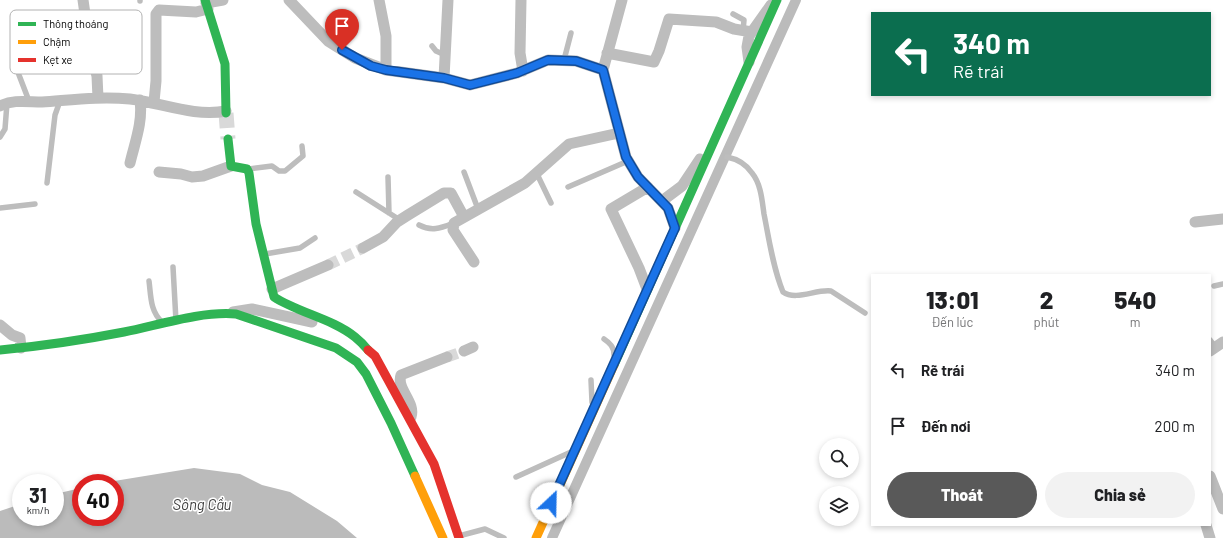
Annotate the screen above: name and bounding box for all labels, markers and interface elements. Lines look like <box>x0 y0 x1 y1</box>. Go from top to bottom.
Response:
pin <box>325 9 359 50</box>
legend <box>10 10 142 74</box>
icon: arrive <box>331 15 353 37</box>
text: Thông thoáng <box>43 17 108 30</box>
text: 340 m <box>953 26 1030 60</box>
icon: left <box>887 28 939 80</box>
text: Chậm <box>43 35 70 48</box>
text: Kẹt xe <box>43 53 73 66</box>
text: Rẽ trái <box>953 60 1004 82</box>
text: 13:01 <box>926 285 979 314</box>
text: 2 <box>1040 285 1053 314</box>
text: 540 <box>1114 285 1156 314</box>
text: Đến lúc <box>931 314 973 330</box>
text: phút <box>1033 314 1059 330</box>
text: m <box>1130 314 1141 330</box>
icon: left <box>887 359 909 381</box>
text: Rẽ trái <box>921 361 964 379</box>
text: 340 m <box>1155 361 1195 379</box>
icon: arrive <box>887 415 909 437</box>
text: Đến nơi <box>921 417 971 435</box>
text: 200 m <box>1155 417 1195 435</box>
map controls <box>819 438 859 526</box>
button: search <box>819 438 859 478</box>
button: Thoát <box>887 472 1037 518</box>
button: Chia sẻ <box>1045 472 1195 518</box>
speed limit sign: 40 <box>72 474 124 526</box>
position arrow <box>530 482 572 524</box>
text: 31 <box>29 483 47 507</box>
button: layers <box>819 486 859 526</box>
water label: Sông Cầu <box>173 495 232 513</box>
text: km/h <box>27 504 49 516</box>

